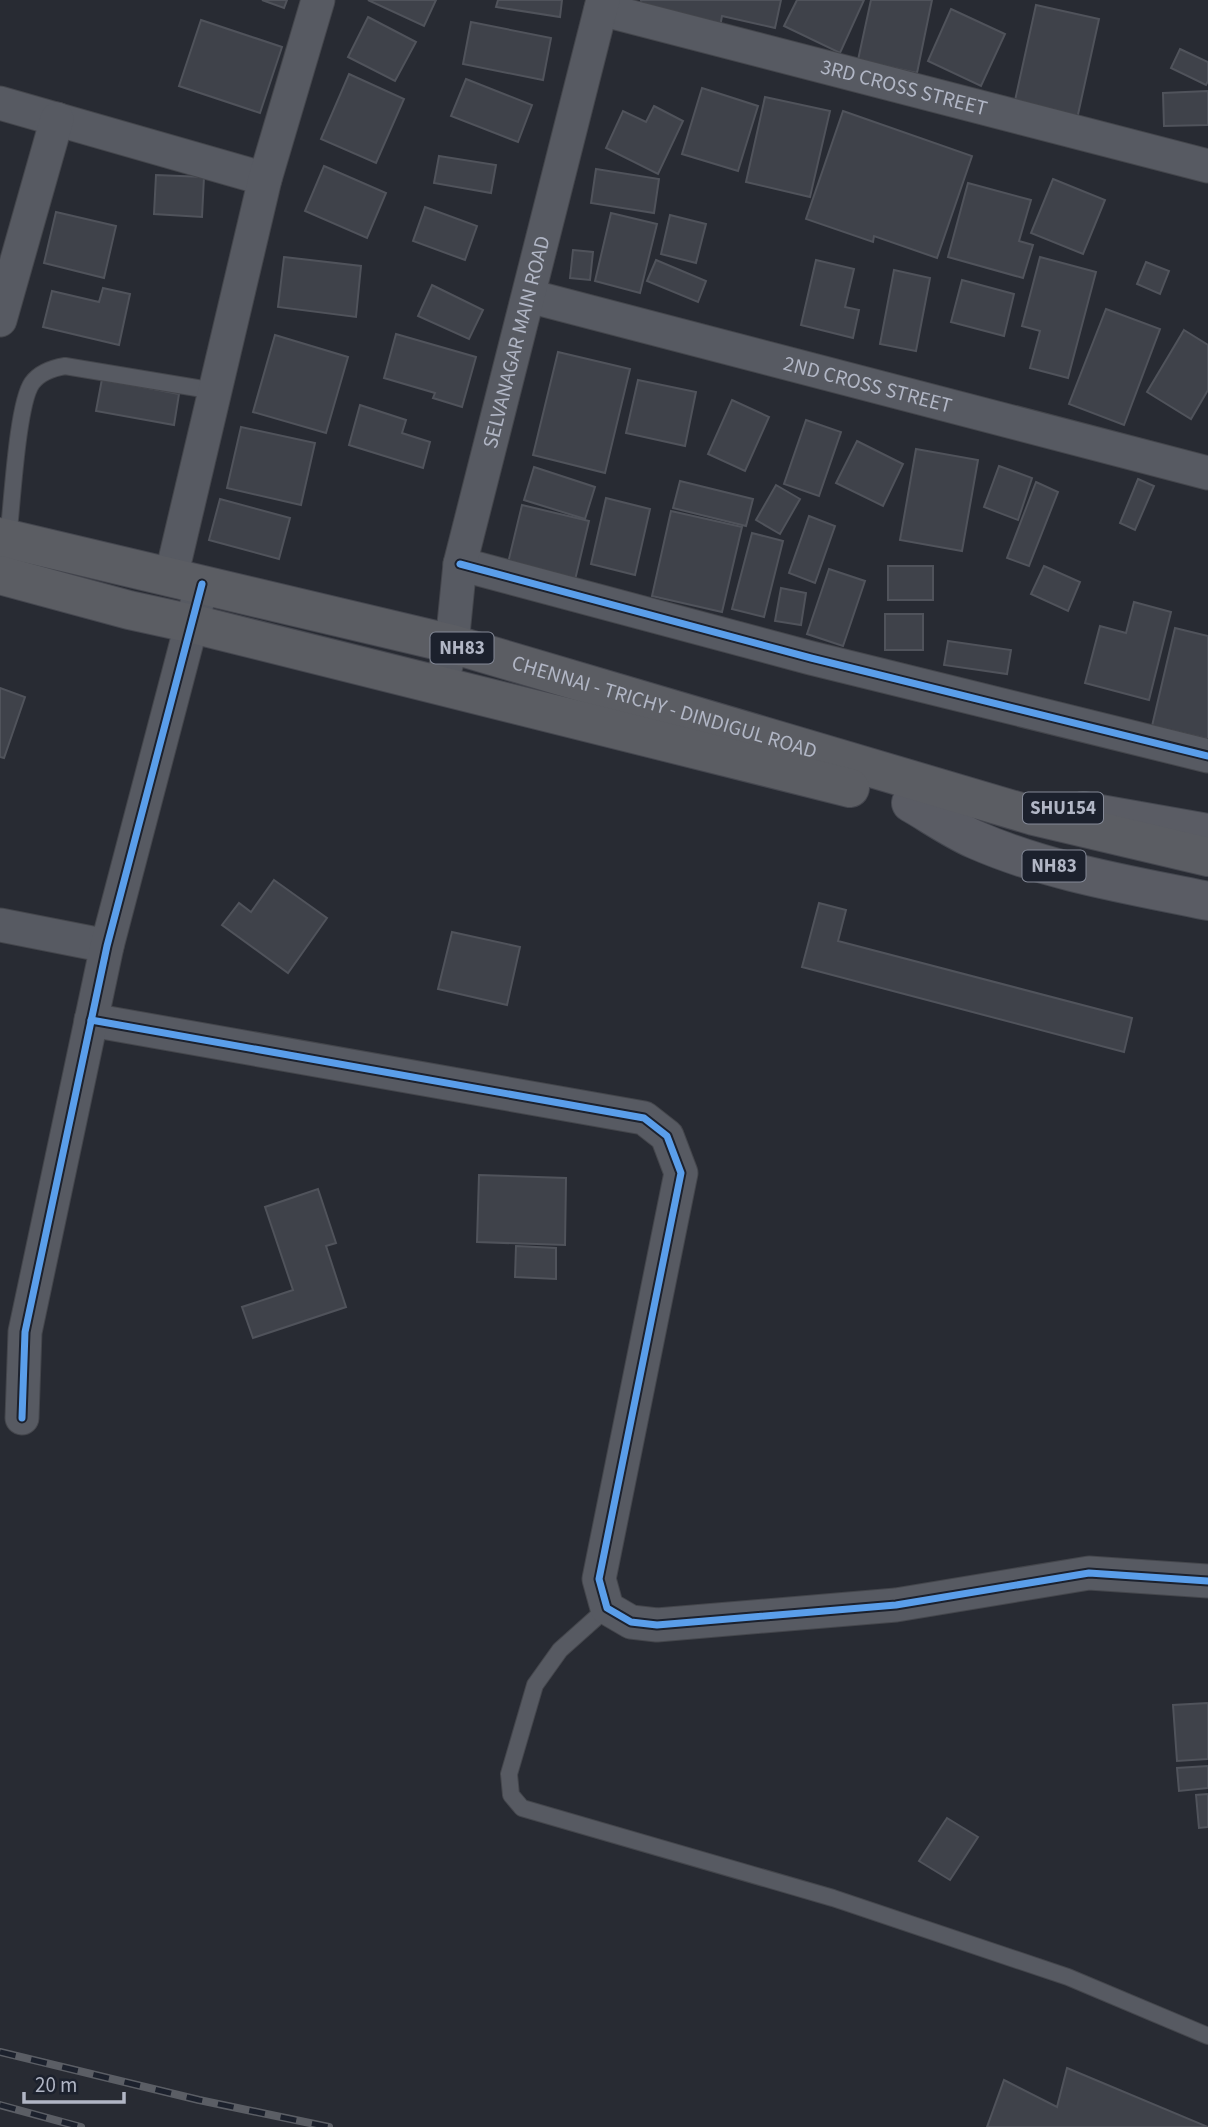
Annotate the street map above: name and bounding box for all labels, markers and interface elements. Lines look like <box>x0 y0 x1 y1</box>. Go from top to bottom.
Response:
street label: 3RD CROSS STREET <box>817 51 991 123</box>
street label: SELVANAGAR MAIN ROAD <box>475 233 558 451</box>
street label: 2ND CROSS STREET <box>780 348 955 421</box>
road number: NH83 <box>430 632 494 664</box>
street label: CHENNAI - TRICHY - DINDIGUL ROAD <box>508 648 821 766</box>
road number: SHU154 <box>1023 792 1103 824</box>
road number: NH83 <box>1023 850 1086 881</box>
scale bar <box>24 2060 124 2104</box>
text: 20 m <box>35 2070 77 2100</box>

